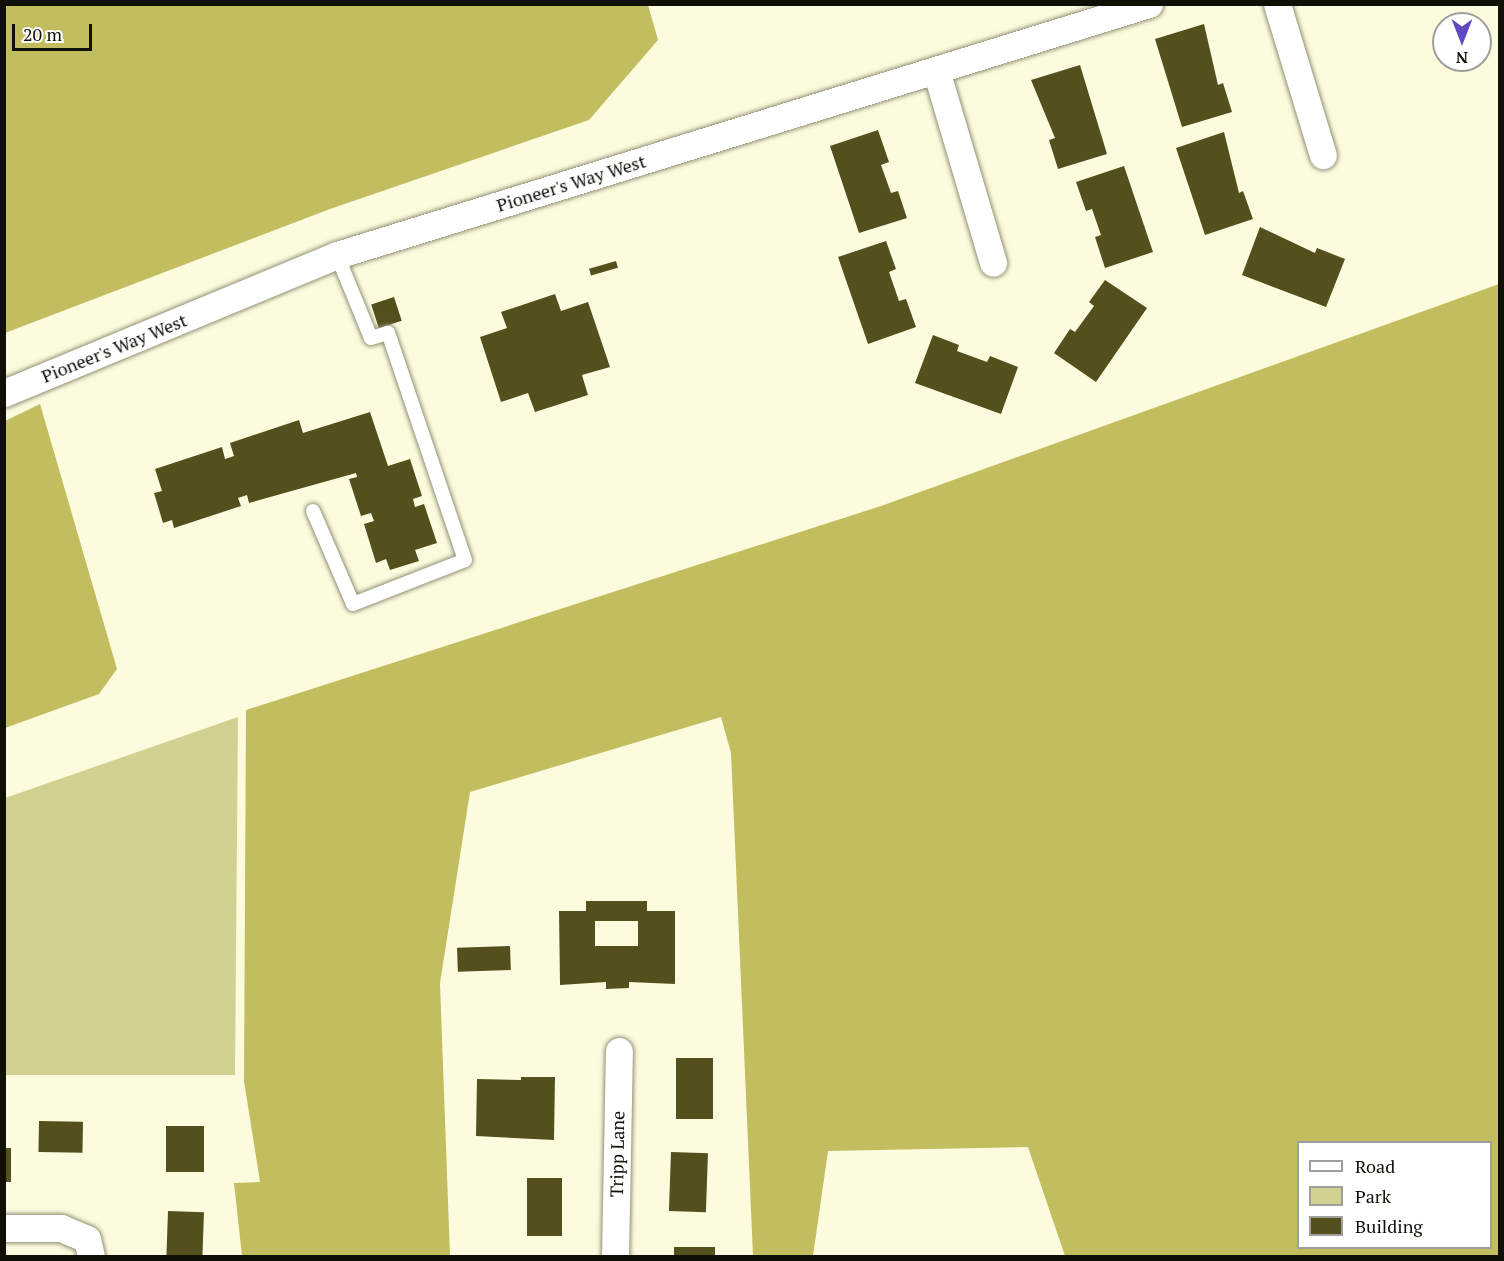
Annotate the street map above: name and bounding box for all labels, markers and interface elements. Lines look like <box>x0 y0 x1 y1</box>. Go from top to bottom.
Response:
scale bar <box>15 12 94 50</box>
north arrow <box>1432 12 1492 72</box>
text: 20 m <box>23 22 62 46</box>
text: N <box>1456 47 1468 69</box>
street label: Pioneer's Way West <box>494 150 648 216</box>
street label: Pioneer's Way West <box>38 309 190 387</box>
street label: Tripp Lane <box>605 1111 629 1197</box>
legend <box>1297 1141 1492 1249</box>
text: Road <box>1355 1154 1395 1178</box>
text: Park <box>1355 1184 1391 1208</box>
text: Building <box>1355 1214 1423 1238</box>

